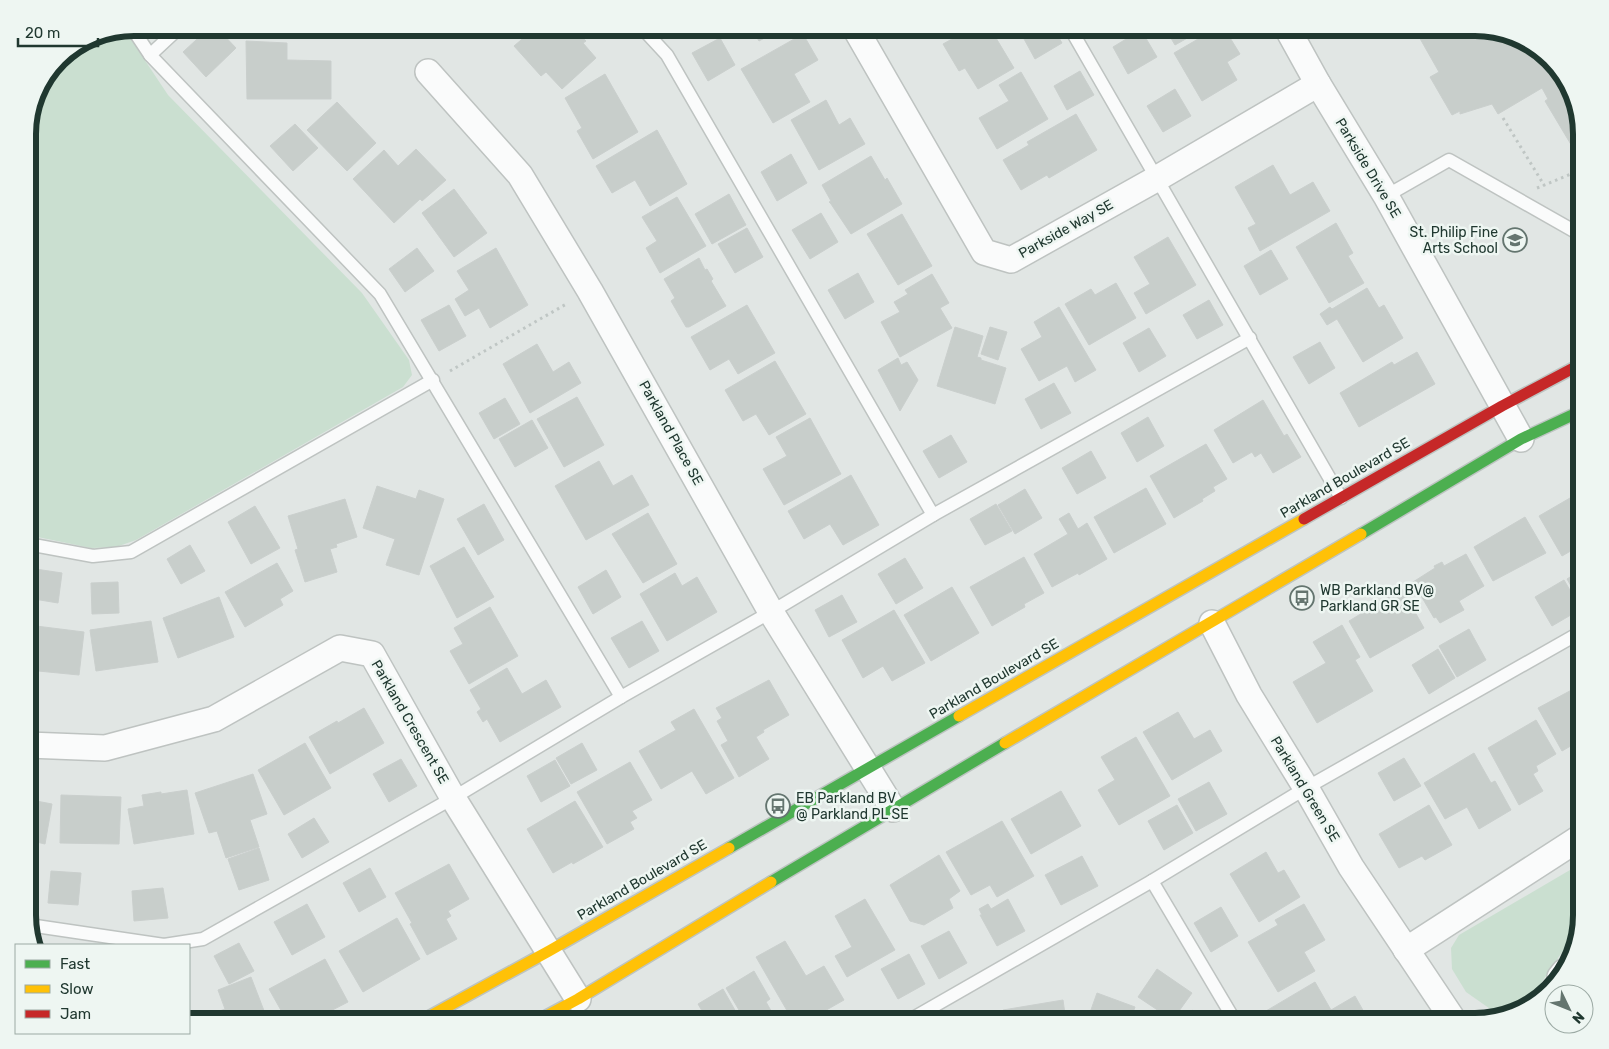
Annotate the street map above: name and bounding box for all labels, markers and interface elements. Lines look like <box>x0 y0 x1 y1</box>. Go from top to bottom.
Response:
scale bar <box>18 15 98 47</box>
text: 20 m <box>25 24 60 42</box>
street label: Parkside Drive SE <box>1332 115 1404 221</box>
street label: Parkside Way SE <box>1016 196 1116 262</box>
place label: St. Philip Fine Arts School <box>1410 224 1498 257</box>
school or university icon: St. Philip Fine Arts School <box>1502 227 1528 253</box>
street label: Parkland Place SE <box>635 378 707 488</box>
street label: Parkland Boulevard SE <box>1277 434 1413 522</box>
place label: WB Parkland BV@ Parkland GR SE <box>1320 582 1434 615</box>
bus stop icon: WB Parkland BV@ Parkland GR SE <box>1289 585 1315 611</box>
street label: Parkland Boulevard SE <box>926 635 1062 723</box>
street label: Parkland Crescent SE <box>368 657 452 787</box>
street label: Parkland Green SE <box>1267 733 1343 845</box>
place label: EB Parkland BV @ Parkland PL SE <box>796 790 909 823</box>
bus stop icon: EB Parkland BV @ Parkland PL SE <box>765 793 791 819</box>
street label: Parkland Boulevard SE <box>574 836 710 924</box>
legend <box>15 944 190 1034</box>
text: Fast <box>60 955 90 973</box>
text: Slow <box>60 980 93 998</box>
north arrow <box>1544 984 1594 1034</box>
text: Jam <box>60 1005 91 1023</box>
text: N <box>1568 1008 1588 1027</box>

